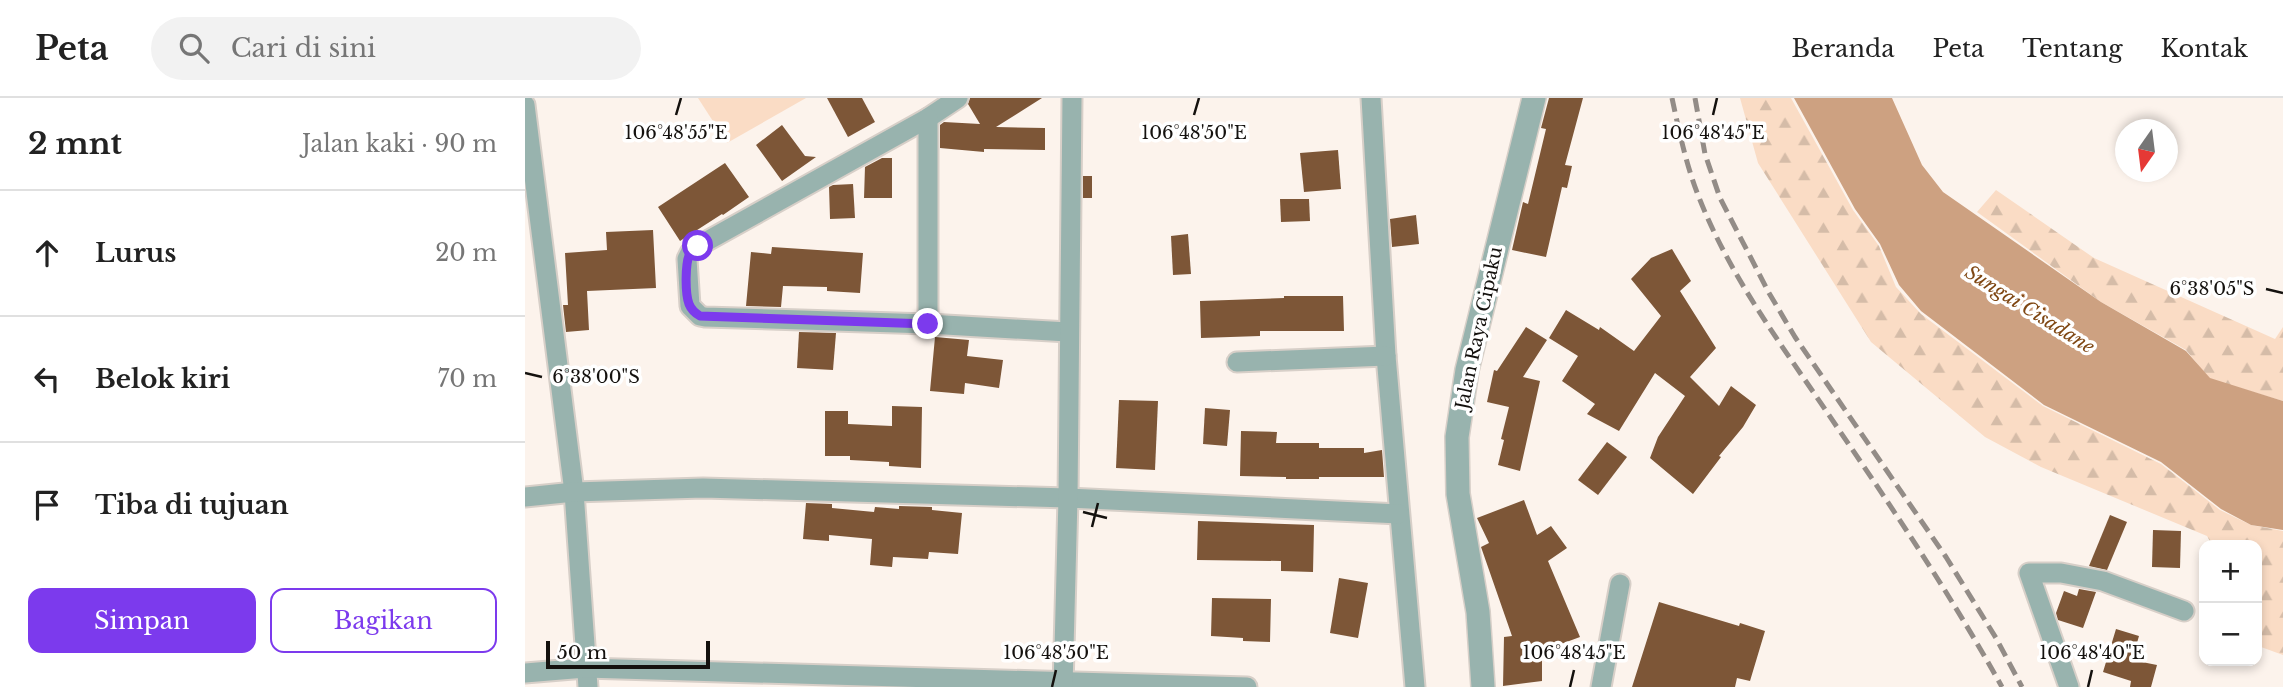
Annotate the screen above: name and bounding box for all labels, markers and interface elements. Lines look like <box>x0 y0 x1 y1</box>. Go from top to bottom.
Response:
search box <box>151 17 641 80</box>
text: Peta <box>35 28 109 69</box>
icon: search <box>175 29 213 67</box>
text: Cari di sini <box>231 32 376 64</box>
text: Beranda <box>1792 34 1894 63</box>
text: Peta <box>1932 34 1984 63</box>
text: Tentang <box>2022 34 2123 63</box>
text: Kontak <box>2161 34 2248 63</box>
north arrow <box>2115 119 2178 182</box>
text: 106°48'55"E <box>624 122 728 144</box>
text: 106°48'50"E <box>1141 122 1247 144</box>
text: 106°48'45"E <box>1661 122 1765 144</box>
text: 2 mnt <box>28 125 122 162</box>
text: Jalan kaki · 90 m <box>302 130 497 158</box>
route start <box>682 230 713 261</box>
icon: ahead <box>28 234 66 272</box>
text: Lurus <box>95 237 176 269</box>
text: 20 m <box>435 239 497 267</box>
street label: Jalan Raya Cipaku <box>1451 245 1507 413</box>
water label: Sungai Cisadane <box>1961 260 2099 359</box>
text: 6°38'05"S <box>2170 278 2254 300</box>
route end <box>912 308 943 339</box>
icon: left <box>28 360 66 398</box>
text: Belok kiri <box>95 363 230 395</box>
text: 70 m <box>438 365 497 393</box>
text: 6°38'00"S <box>552 366 640 388</box>
icon: arrive <box>28 486 66 524</box>
text: Tiba di tujuan <box>95 489 289 521</box>
map controls <box>2199 540 2262 666</box>
button: + <box>2199 540 2262 603</box>
button: Simpan <box>28 588 256 653</box>
button: Bagikan <box>270 588 497 653</box>
button: − <box>2199 603 2262 666</box>
scale bar <box>546 638 711 670</box>
text: 50 m <box>557 641 607 664</box>
text: 106°48'50"E <box>1003 642 1109 664</box>
text: 106°48'45"E <box>1522 642 1626 664</box>
text: 106°48'40"E <box>2039 642 2145 664</box>

